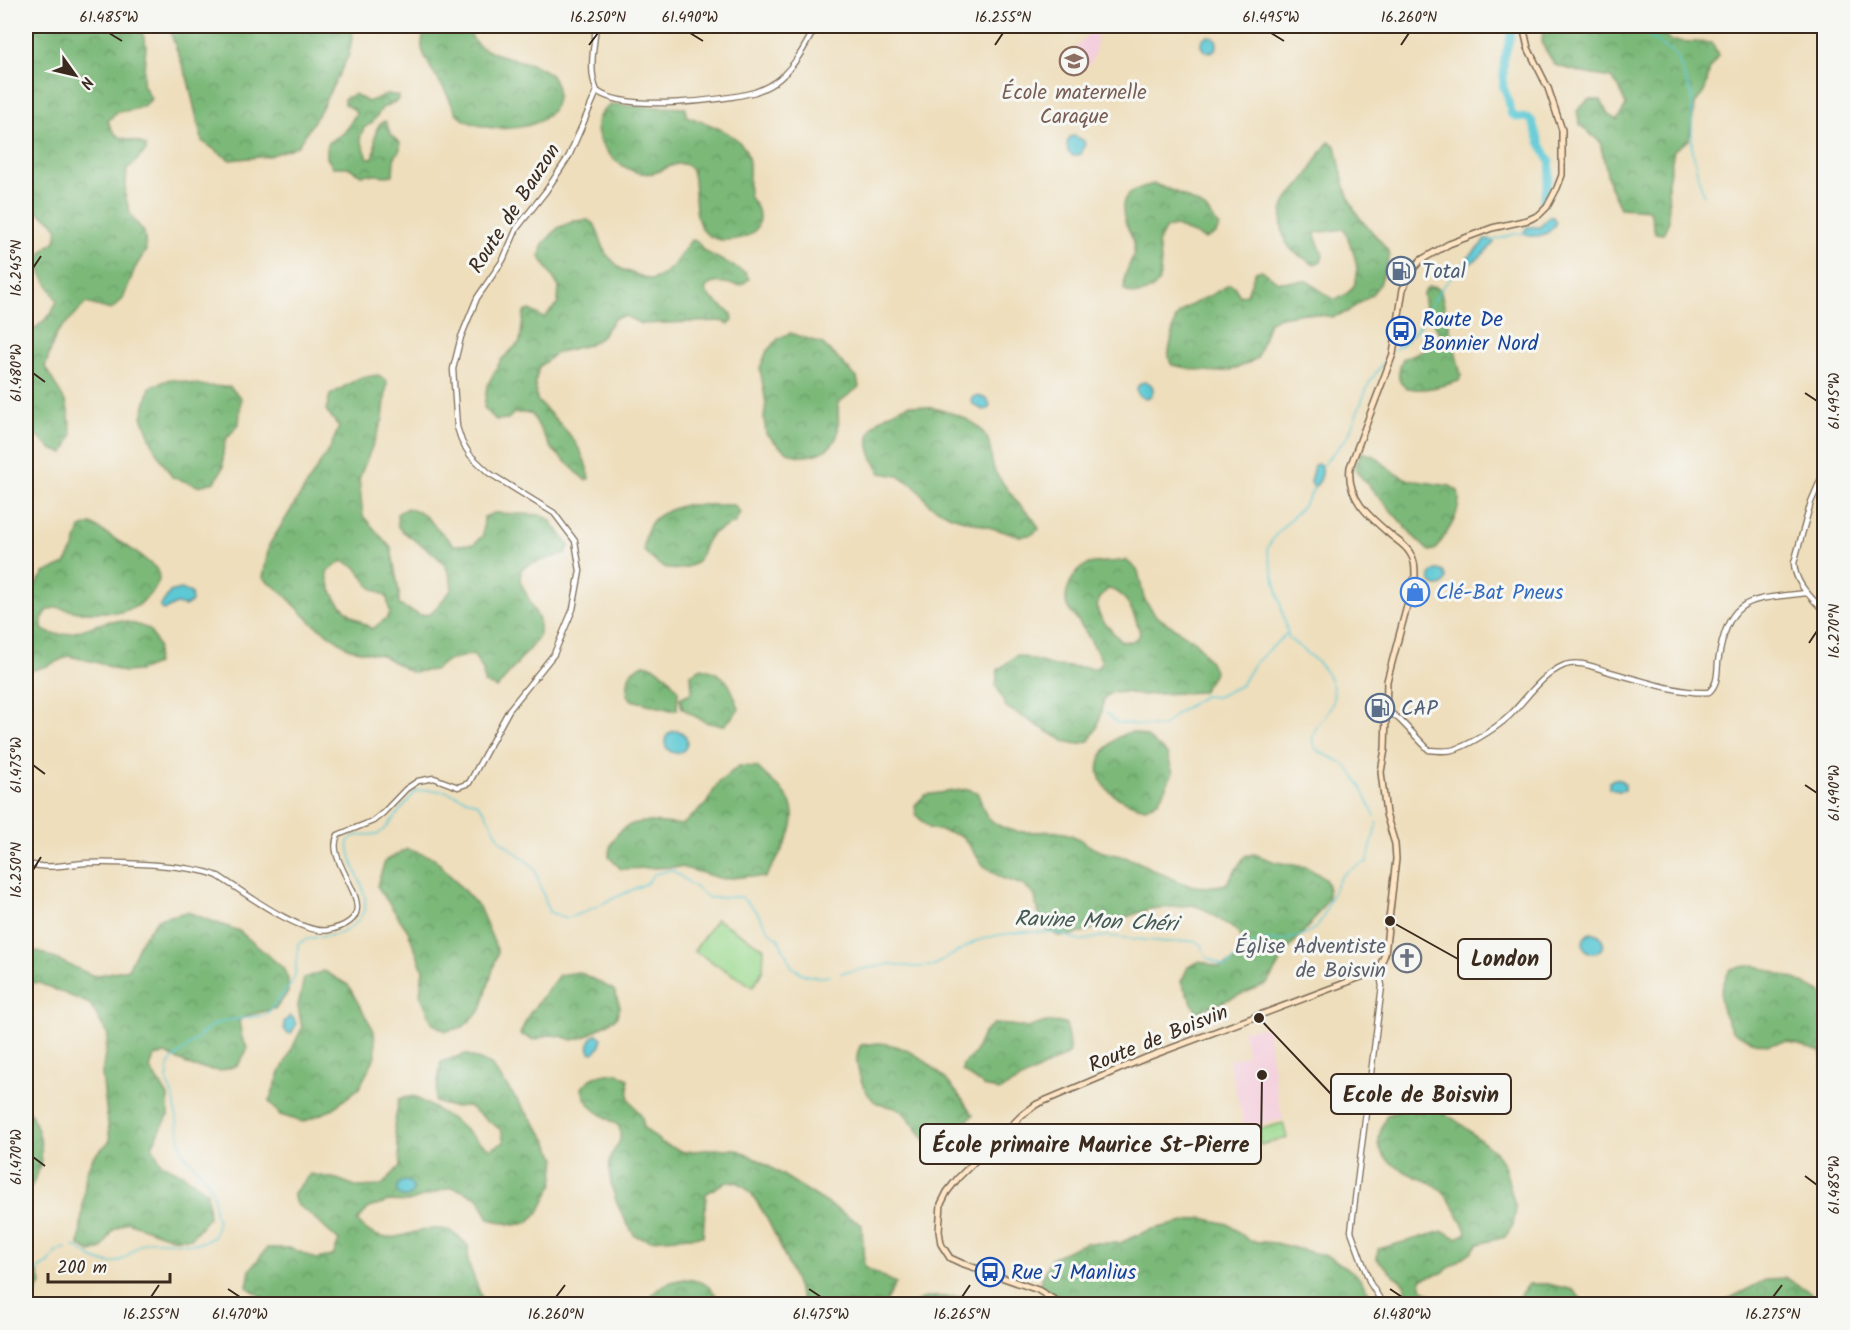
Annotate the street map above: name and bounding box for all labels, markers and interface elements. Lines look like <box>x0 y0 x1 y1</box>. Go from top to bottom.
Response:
text: 61.485°W <box>80 6 139 30</box>
text: 16.250°N <box>570 6 626 30</box>
text: 61.490°W <box>662 6 719 30</box>
text: 16.255°N <box>975 6 1031 30</box>
text: 61.495°W <box>1242 6 1300 30</box>
text: 16.260°N <box>1381 6 1437 30</box>
north arrow <box>45 45 105 105</box>
school or university icon: École maternelle Caraque <box>1058 45 1090 77</box>
text: N <box>73 71 99 94</box>
place label: École maternelle Caraque <box>1001 77 1147 134</box>
street label: Route de Bauzon <box>461 137 570 280</box>
text: 16.245°N <box>5 240 29 296</box>
fuel station icon: Total <box>1385 255 1417 287</box>
place label: Total <box>1422 256 1466 289</box>
place label: Route De Bonnier Nord <box>1422 304 1539 361</box>
bus stop icon: Route De Bonnier Nord <box>1385 315 1417 347</box>
text: 61.480°W <box>5 344 29 402</box>
text: 61.495°W <box>1823 372 1847 430</box>
shop icon: Clé-Bat Pneus <box>1399 576 1431 608</box>
place label: Clé-Bat Pneus <box>1436 577 1563 610</box>
text: 16.270°N <box>1823 604 1847 658</box>
fuel station icon: CAP <box>1364 692 1396 724</box>
place label: CAP <box>1401 693 1438 726</box>
text: 61.475°W <box>5 736 29 793</box>
text: 61.490°W <box>1823 764 1847 821</box>
text: 16.250°N <box>5 842 29 898</box>
water label: Ravine Mon Chéri <box>1014 902 1183 943</box>
place label: Église Adventiste de Boisvin <box>1234 931 1387 988</box>
callout: London <box>1458 939 1551 979</box>
church icon: Église Adventiste de Boisvin <box>1391 942 1423 974</box>
text: London <box>1471 943 1539 978</box>
street label: Route de Boisvin <box>1084 996 1233 1082</box>
callout: Ecole de Boisvin <box>1331 1074 1511 1114</box>
text: Ecole de Boisvin <box>1343 1079 1499 1114</box>
callout: École primaire Maurice St-Pierre <box>920 1124 1261 1164</box>
text: 61.470°W <box>5 1129 29 1185</box>
text: École primaire Maurice St-Pierre <box>933 1129 1250 1164</box>
text: 61.485°W <box>1823 1155 1847 1214</box>
scale bar <box>48 1246 170 1284</box>
text: 200 m <box>57 1254 107 1283</box>
bus stop icon: Rue J Manlius <box>974 1256 1006 1288</box>
place label: Rue J Manlius <box>1011 1257 1136 1290</box>
text: 16.255°N <box>123 1303 179 1327</box>
text: 61.470°W <box>212 1303 268 1327</box>
text: 16.260°N <box>528 1303 584 1327</box>
text: 61.475°W <box>793 1303 850 1327</box>
text: 16.265°N <box>934 1303 990 1327</box>
text: 61.480°W <box>1373 1303 1431 1327</box>
text: 16.275°N <box>1745 1303 1801 1327</box>

